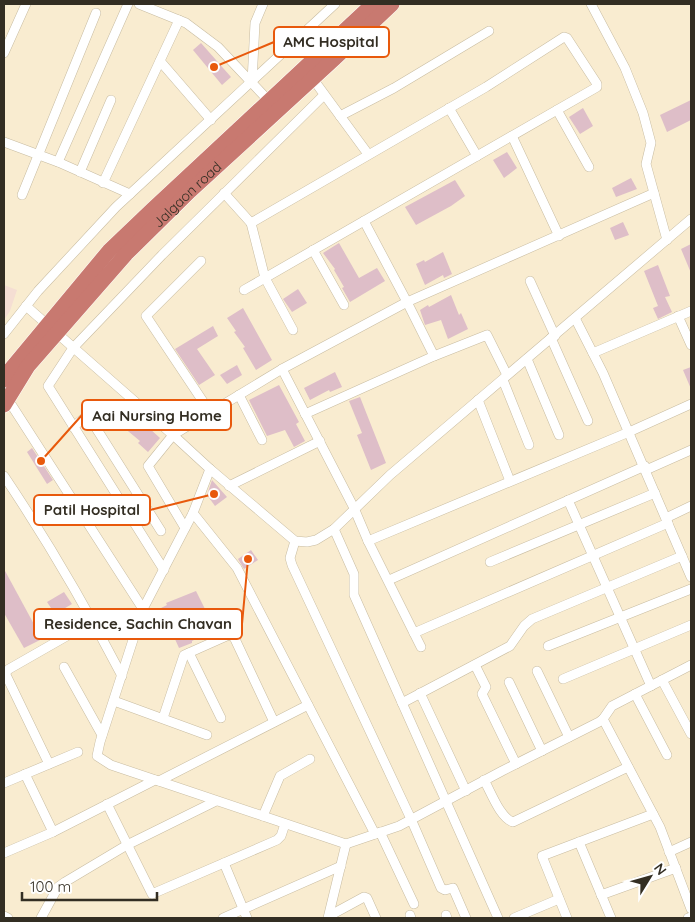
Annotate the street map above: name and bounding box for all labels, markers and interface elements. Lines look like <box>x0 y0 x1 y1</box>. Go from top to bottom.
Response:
callout: AMC Hospital <box>274 27 389 57</box>
text: AMC Hospital <box>283 32 379 51</box>
street label: Jalgaon road <box>149 158 225 231</box>
callout: Aai Nursing Home <box>82 400 231 430</box>
text: Aai Nursing Home <box>92 406 222 425</box>
callout: Patil Hospital <box>34 495 150 525</box>
text: Patil Hospital <box>44 500 140 519</box>
callout: Residence, Sachin Chavan <box>34 609 242 639</box>
text: Residence, Sachin Chavan <box>44 614 232 633</box>
north arrow <box>625 852 675 902</box>
text: N <box>650 860 671 879</box>
scale bar <box>22 870 158 902</box>
text: 100 m <box>30 877 71 896</box>

